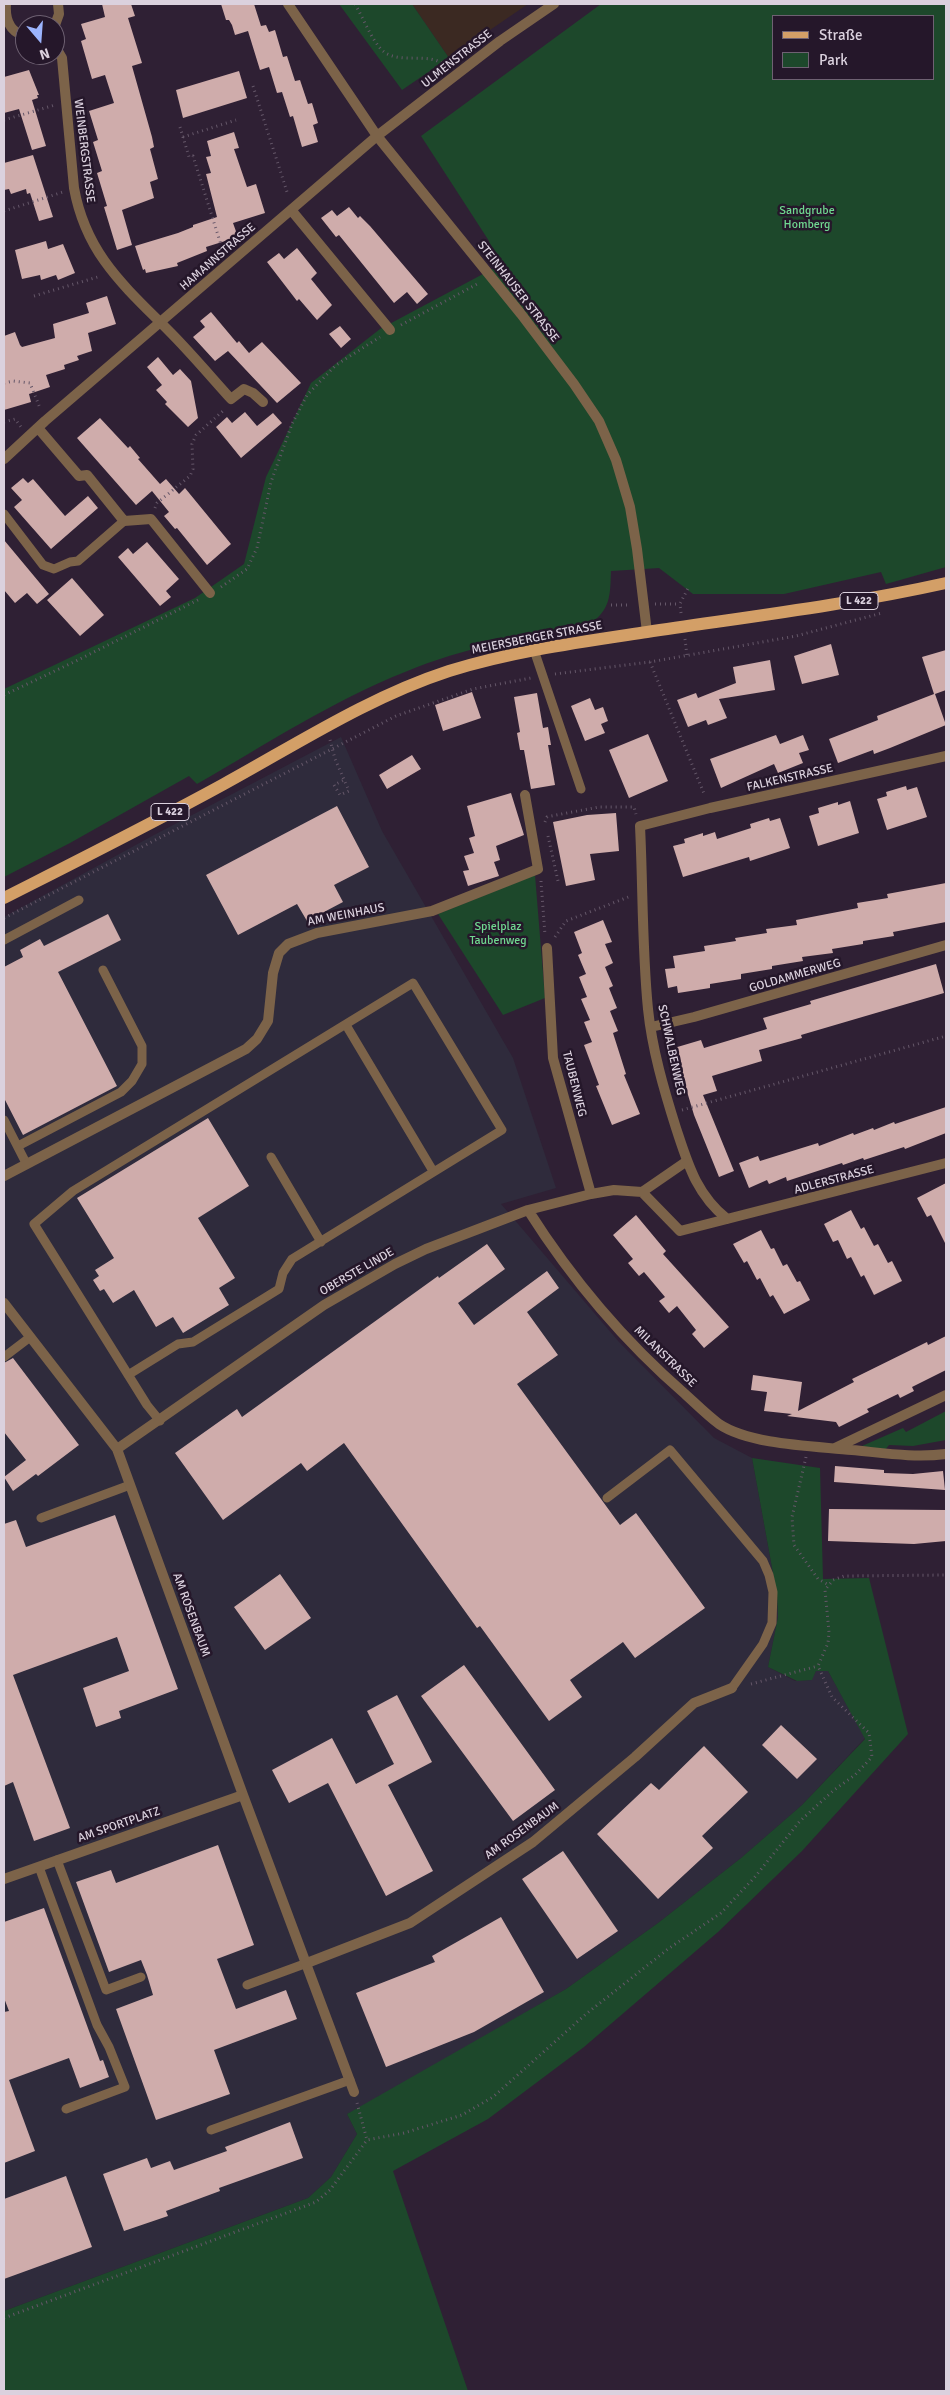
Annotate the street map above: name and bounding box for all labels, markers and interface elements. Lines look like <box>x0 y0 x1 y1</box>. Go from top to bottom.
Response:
north arrow <box>15 15 65 65</box>
legend <box>772 15 935 80</box>
text: Straße <box>819 26 863 44</box>
street label: ULMENSTRASSE <box>419 27 495 91</box>
text: N <box>37 44 52 63</box>
text: Park <box>819 51 848 69</box>
street label: WEINBERGSTRASSE <box>70 98 98 204</box>
park label: Sandgrube Homberg <box>779 204 835 232</box>
street label: HAMANNSTRASSE <box>177 220 259 294</box>
street label: STEINHAUSER STRASSE <box>474 239 562 345</box>
road number: L 422 <box>840 592 878 610</box>
street label: MEIERSBERGER STRASSE <box>470 618 604 658</box>
street label: FALKENSTRASSE <box>746 761 834 795</box>
road number: L 422 <box>151 804 189 820</box>
street label: AM WEINHAUS <box>306 900 386 930</box>
park label: Spielplaz Taubenweg <box>469 920 527 948</box>
street label: GOLDAMMERWEG <box>748 956 842 996</box>
street label: SCHWALBENWEG <box>654 1003 688 1097</box>
street label: TAUBENWEG <box>559 1050 589 1118</box>
street label: ADLERSTRASSE <box>792 1162 876 1198</box>
street label: OBERSTE LINDE <box>317 1245 397 1299</box>
street label: MILANSTRASSE <box>631 1323 699 1391</box>
street label: AM ROSENBAUM <box>169 1571 213 1659</box>
street label: AM ROSENBAUM <box>482 1799 562 1863</box>
street label: AM SPORTPLATZ <box>76 1804 162 1846</box>

